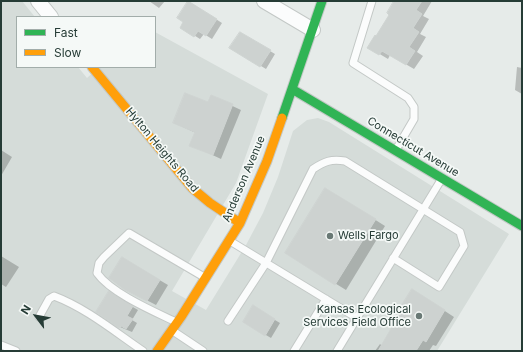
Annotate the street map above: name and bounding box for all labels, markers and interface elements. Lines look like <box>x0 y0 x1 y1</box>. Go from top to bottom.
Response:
legend <box>16 16 156 68</box>
text: Fast <box>54 25 78 40</box>
text: Slow <box>54 45 81 60</box>
street label: Hylton Heights Road <box>123 105 201 195</box>
street label: Connecticut Avenue <box>365 114 461 180</box>
street label: Anderson Avenue <box>220 134 268 224</box>
place label: Wells Fargo <box>338 229 399 243</box>
marker: Wells Fargo <box>325 231 335 241</box>
north arrow <box>16 296 56 336</box>
text: N <box>18 302 34 317</box>
place label: Kansas Ecological Services Field Office <box>303 303 411 329</box>
marker: Kansas Ecological Services Field Office <box>414 311 424 321</box>

